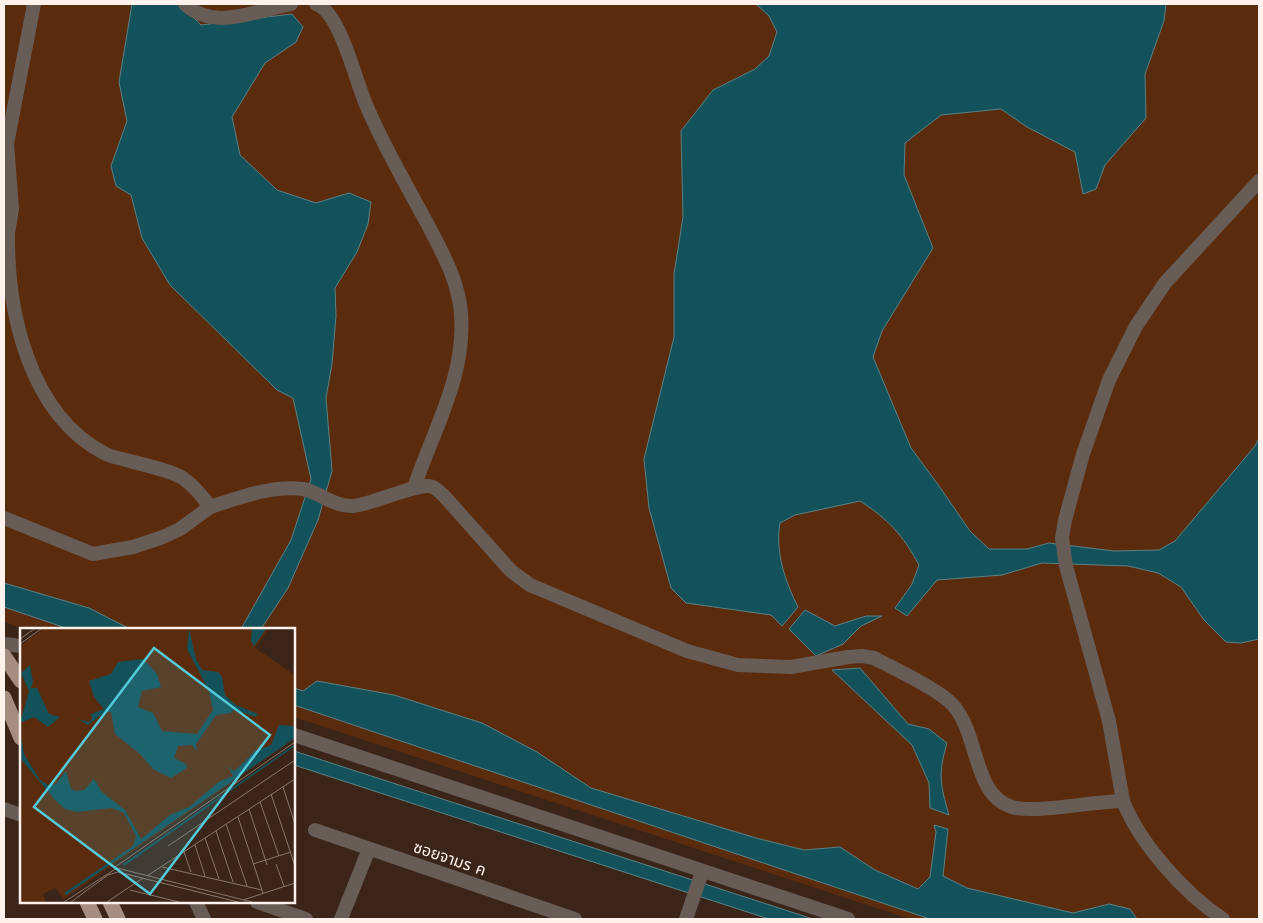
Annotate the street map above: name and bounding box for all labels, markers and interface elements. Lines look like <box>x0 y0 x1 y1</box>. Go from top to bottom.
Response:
inset map <box>20 628 295 903</box>
street label: ซอยจามร ค <box>411 837 489 880</box>

